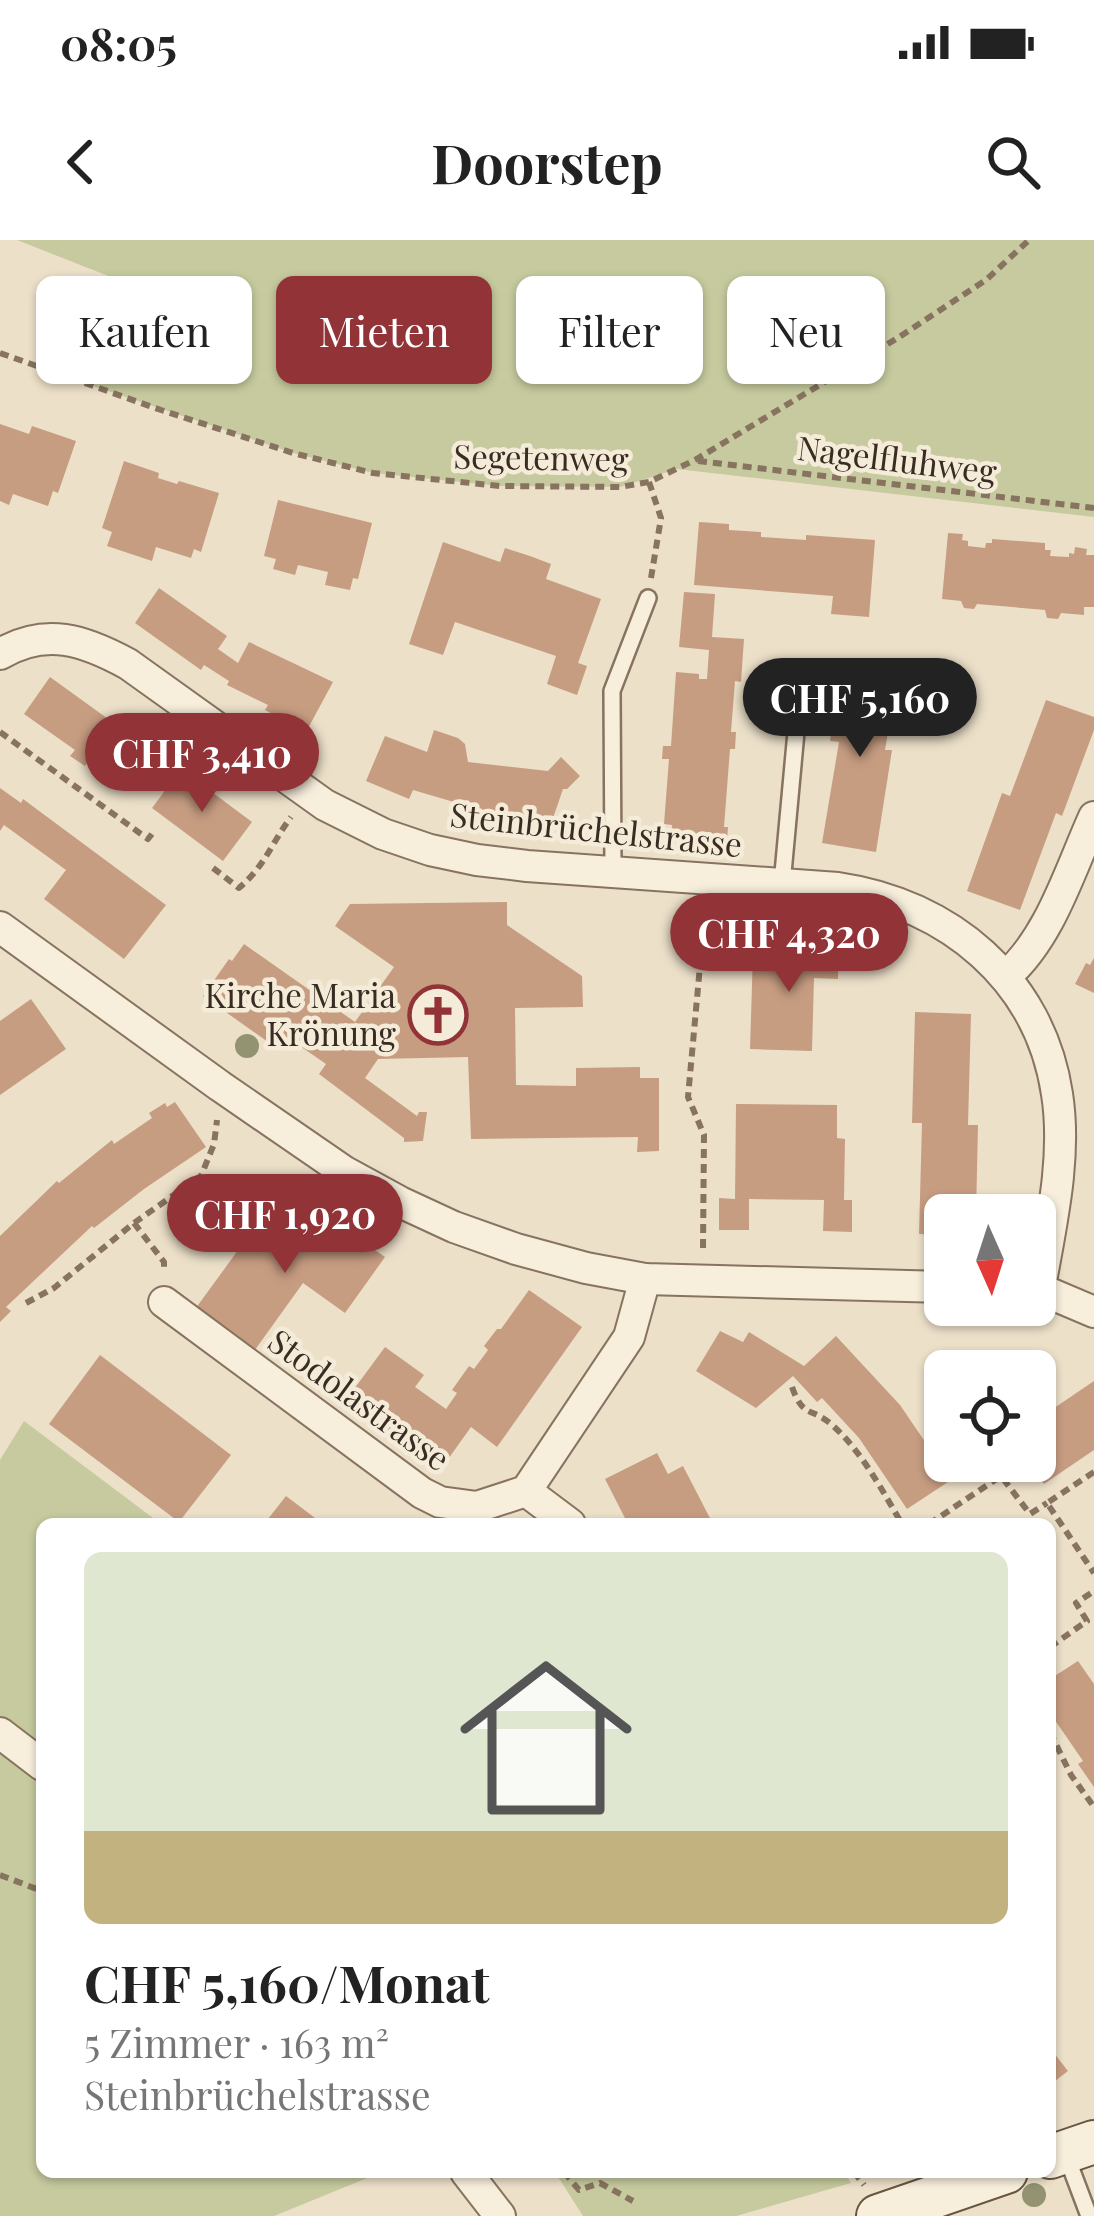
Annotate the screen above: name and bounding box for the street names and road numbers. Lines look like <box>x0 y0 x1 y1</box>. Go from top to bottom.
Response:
street label: Nagelfluhweg <box>795 424 1000 492</box>
street label: Segetenweg <box>453 432 630 480</box>
street label: Steinbrüchelstrasse <box>448 791 744 865</box>
street label: Stodolastrasse <box>261 1318 460 1479</box>

